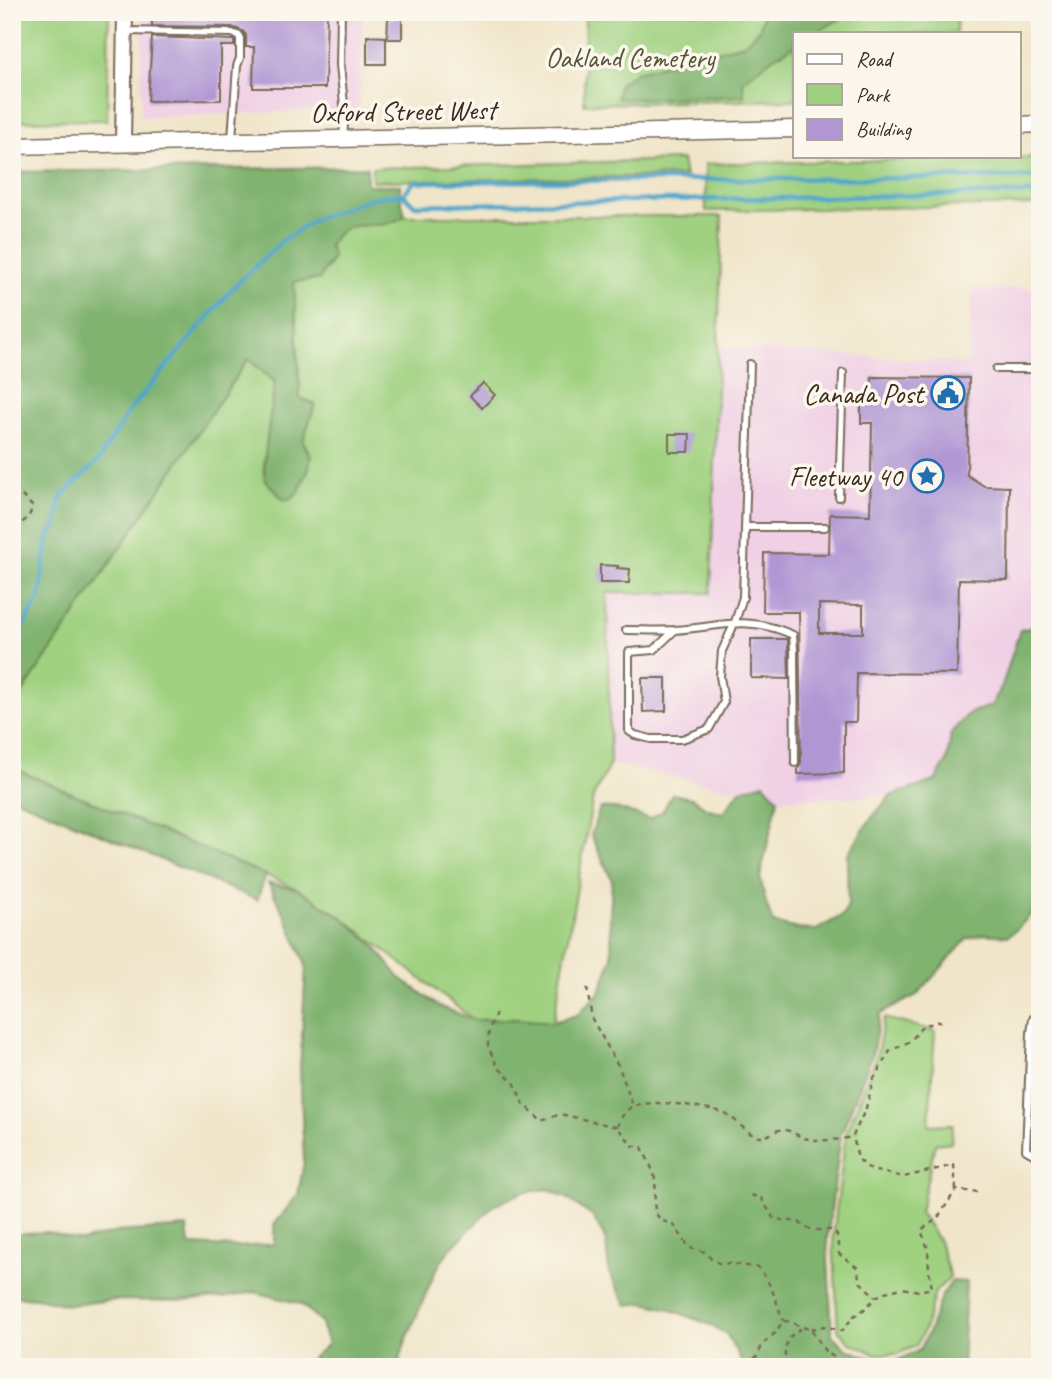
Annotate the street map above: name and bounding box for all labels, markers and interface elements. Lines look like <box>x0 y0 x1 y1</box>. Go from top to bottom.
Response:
legend <box>793 32 1020 158</box>
park label: Oakland Cemetery <box>545 40 717 75</box>
text: Road <box>856 46 895 72</box>
text: Park <box>856 82 891 108</box>
street label: Oxford Street West <box>310 92 500 130</box>
text: Building <box>856 116 913 142</box>
public building icon: Canada Post <box>929 374 967 412</box>
place label: Canada Post <box>804 376 926 411</box>
place icon: Fleetway 40 <box>908 457 946 495</box>
place label: Fleetway 40 <box>789 459 904 494</box>

